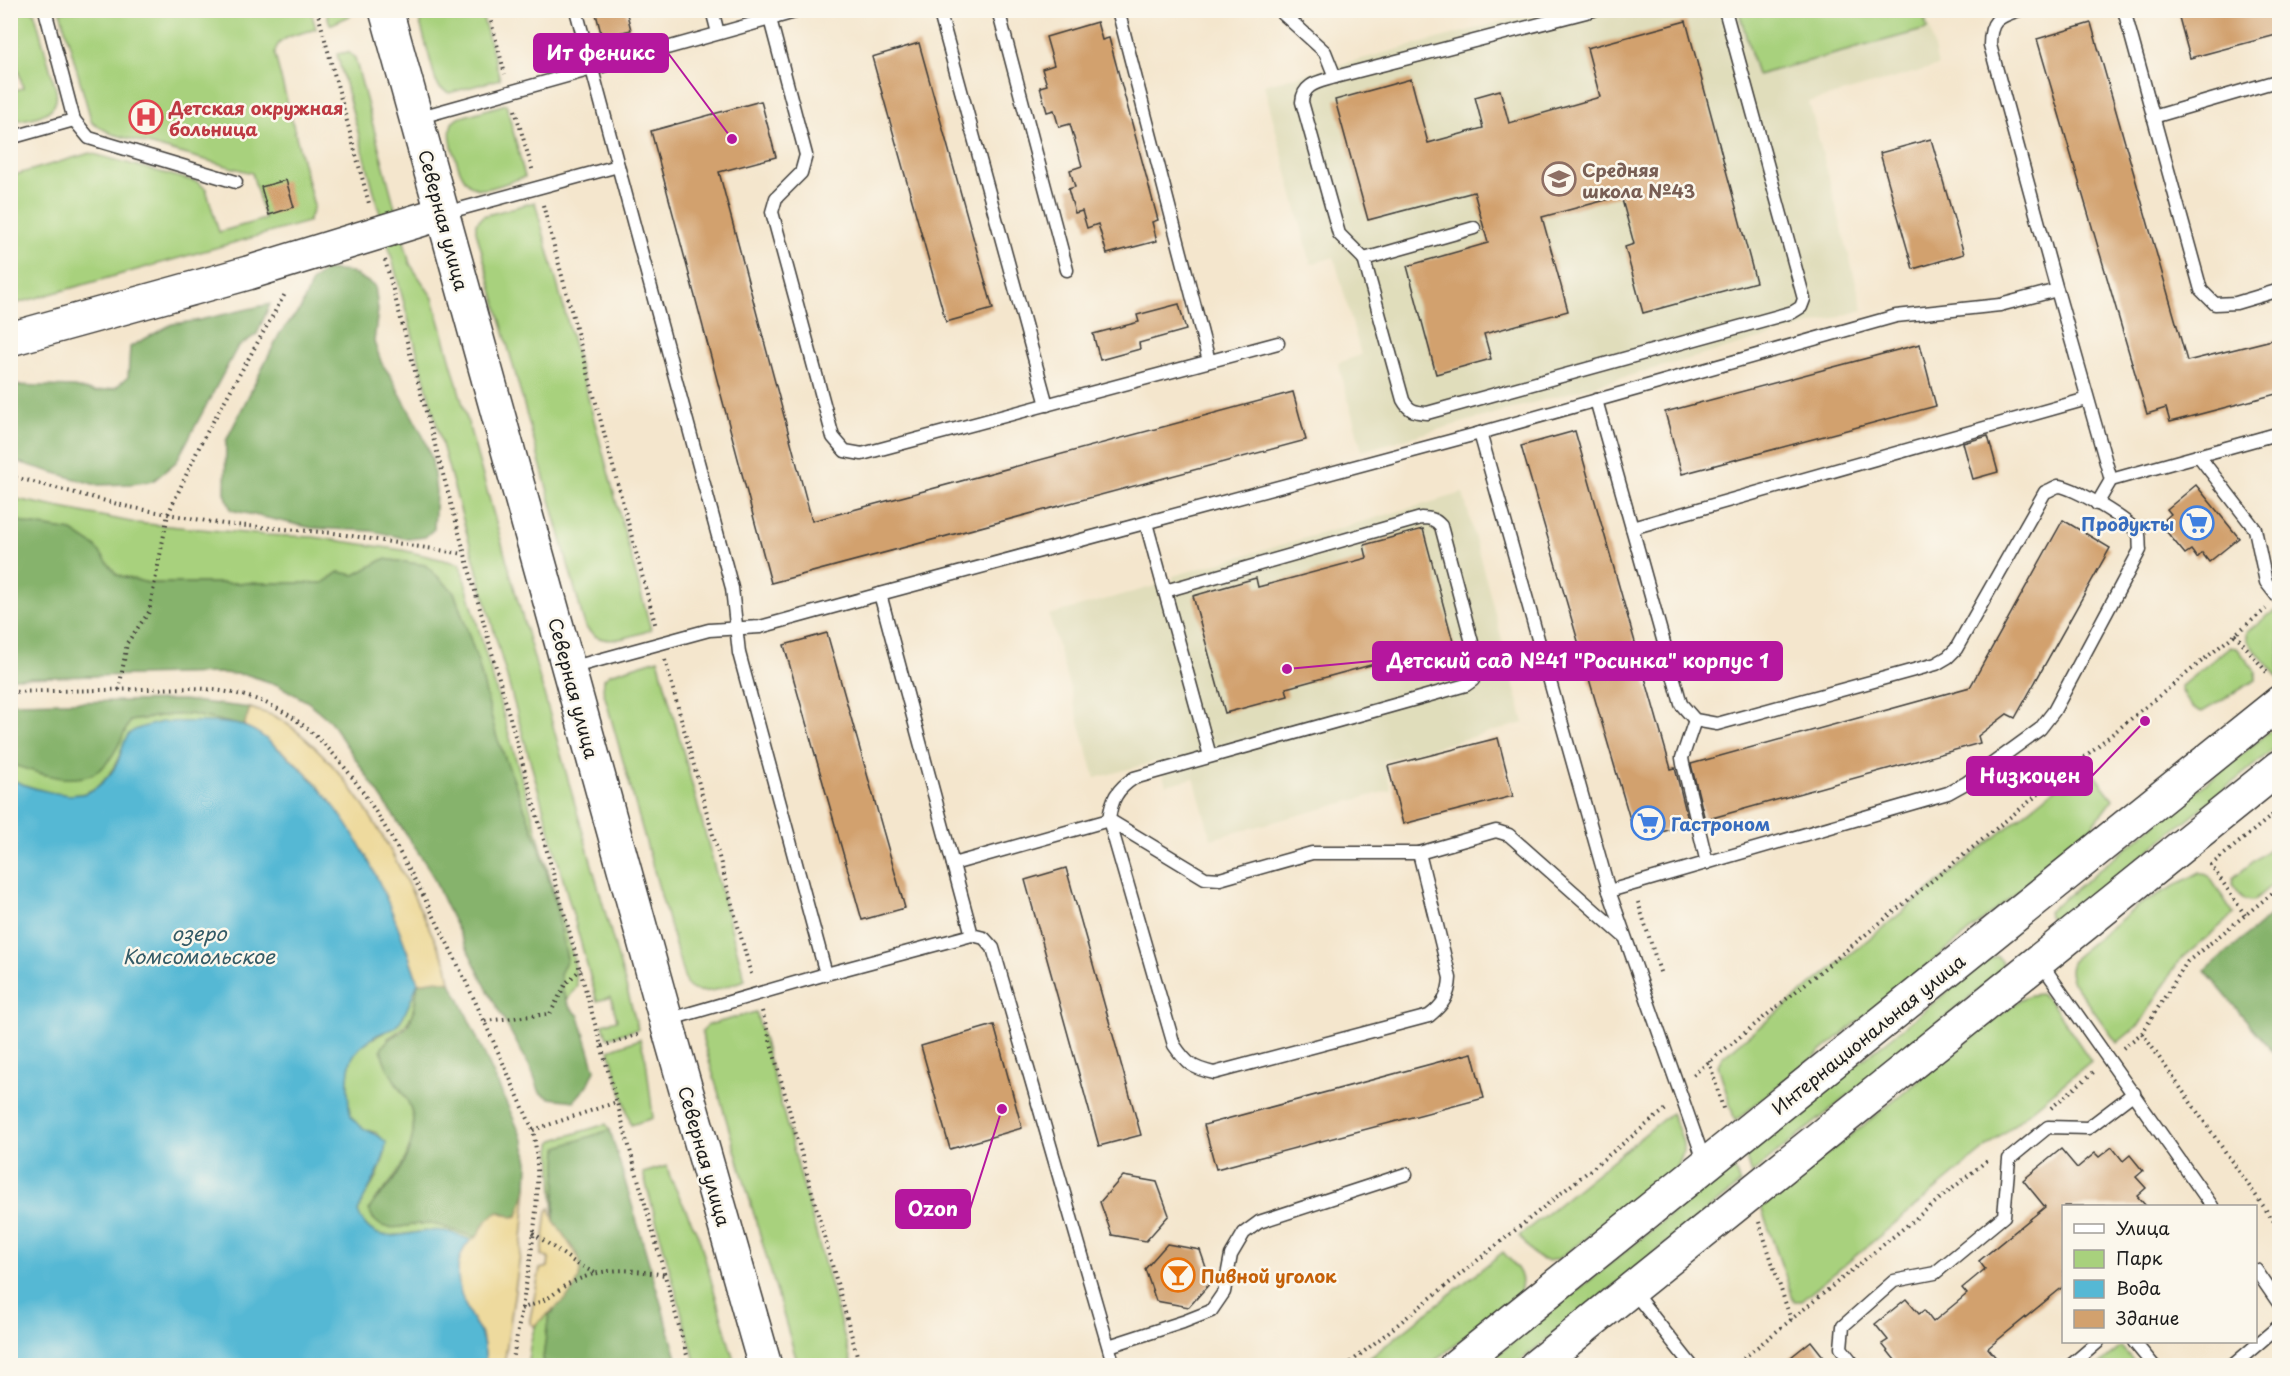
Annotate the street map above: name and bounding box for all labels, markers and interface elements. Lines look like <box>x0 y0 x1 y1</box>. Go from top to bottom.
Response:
callout: Ит феникс <box>534 34 668 72</box>
text: Ит феникс <box>547 37 655 67</box>
place label: Детская окружная больница <box>168 94 344 142</box>
hospital icon: Детская окружная больница <box>128 99 164 135</box>
street label: Северная улица <box>412 147 476 294</box>
place label: Средняя школа №43 <box>1582 156 1696 204</box>
school or university icon: Средняя школа №43 <box>1541 161 1577 197</box>
supermarket icon: Продукты <box>2179 505 2215 541</box>
place label: Продукты <box>2081 510 2174 537</box>
street label: Северная улица <box>542 615 606 762</box>
callout: Детский сад №41 "Росинка" корпус 1 <box>1373 642 1782 680</box>
text: Детский сад №41 "Росинка" корпус 1 <box>1386 645 1769 675</box>
callout: Низкоцен <box>1967 757 2092 795</box>
text: Низкоцен <box>1980 760 2080 790</box>
supermarket icon: Гастроном <box>1630 805 1666 841</box>
place label: Гастроном <box>1671 810 1770 837</box>
water label: озеро Комсомольское <box>123 918 276 971</box>
street label: Интернациональная улица <box>1765 947 1971 1121</box>
street label: Северная улица <box>672 1083 738 1230</box>
callout: Ozon <box>896 1190 970 1228</box>
text: Ozon <box>908 1193 958 1223</box>
legend <box>2062 1205 2257 1343</box>
text: Улица <box>2116 1214 2170 1241</box>
text: Парк <box>2116 1244 2163 1271</box>
bar icon: Пивной уголок <box>1160 1257 1196 1293</box>
place label: Пивной уголок <box>1201 1262 1337 1289</box>
text: Вода <box>2116 1274 2161 1301</box>
text: Здание <box>2116 1304 2179 1331</box>

